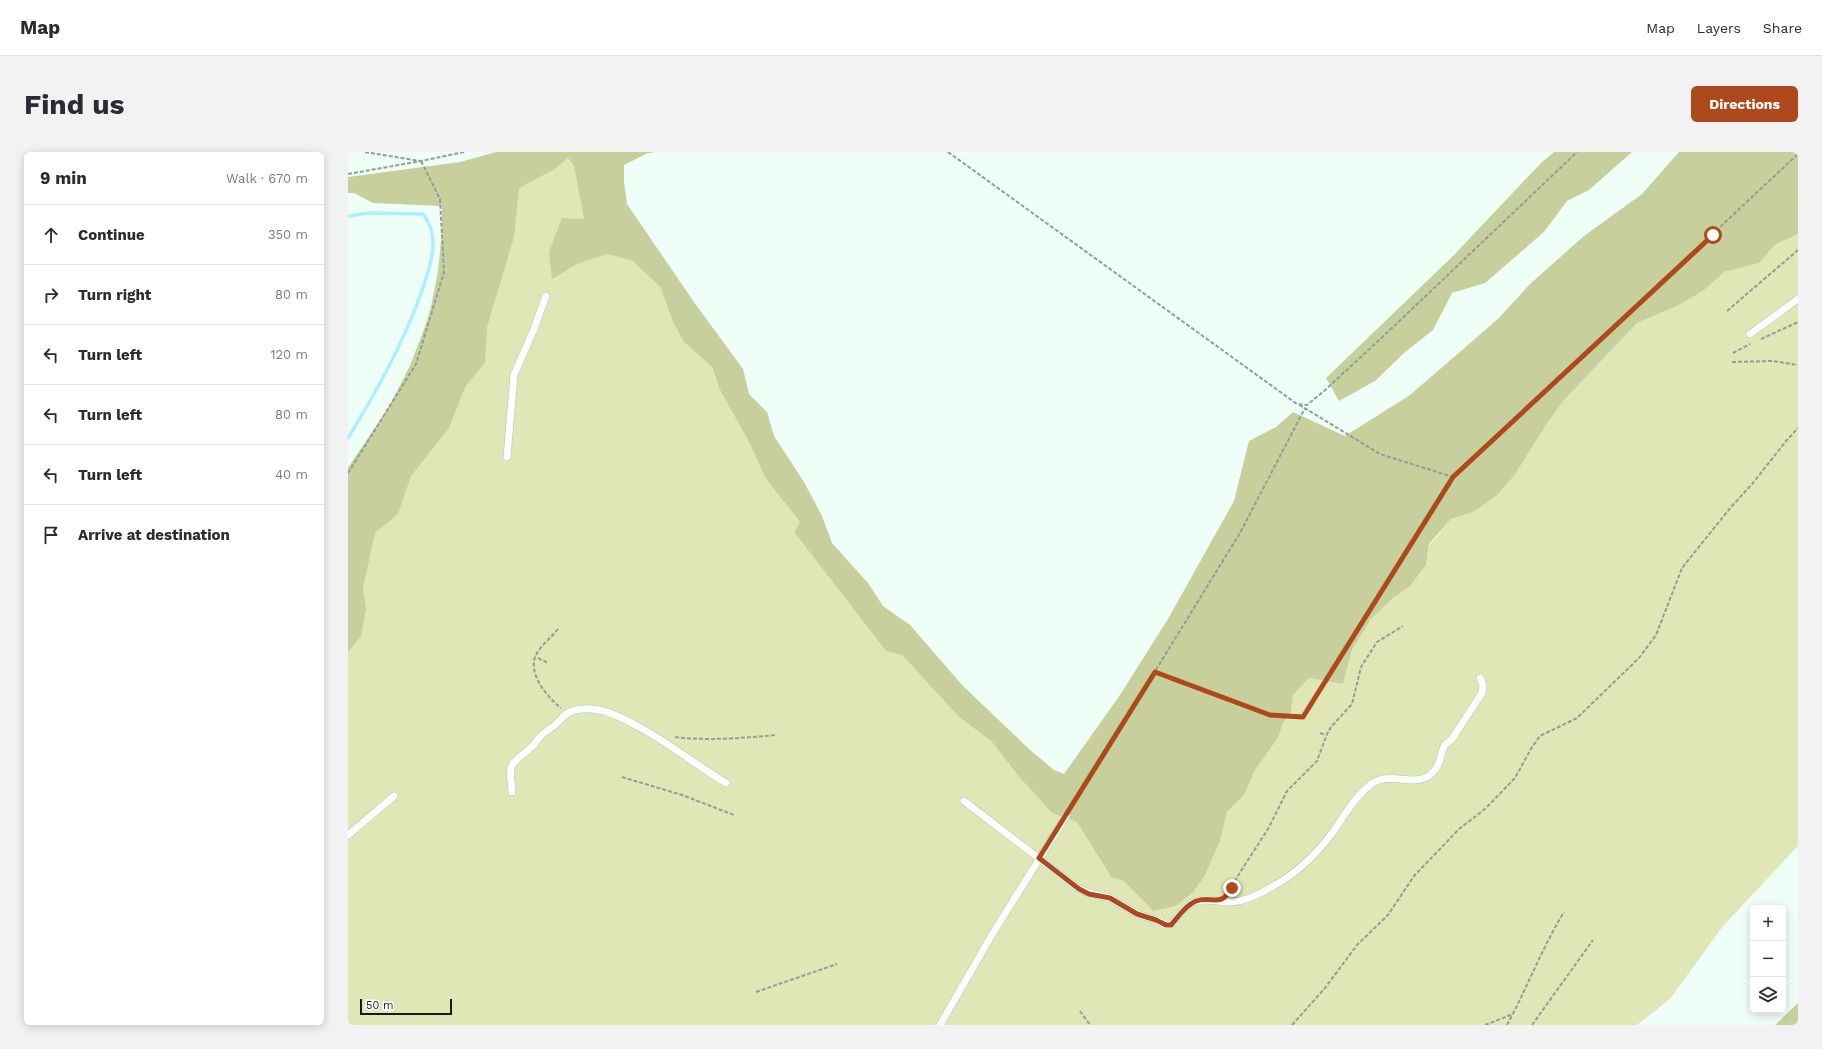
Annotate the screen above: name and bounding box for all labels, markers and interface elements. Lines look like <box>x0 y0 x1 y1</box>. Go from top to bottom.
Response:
text: Map <box>20 16 60 39</box>
text: Map <box>1646 20 1675 36</box>
text: Layers <box>1697 20 1741 36</box>
text: Share <box>1763 20 1802 36</box>
button: Directions <box>1691 86 1798 122</box>
text: Find us <box>24 88 124 121</box>
text: 9 min <box>40 168 87 188</box>
text: Walk · 670 m <box>226 171 308 186</box>
icon: ahead <box>40 224 62 246</box>
text: Continue <box>78 226 145 244</box>
route start <box>1704 226 1722 244</box>
text: 350 m <box>268 227 308 242</box>
icon: right <box>40 284 62 306</box>
text: Turn right <box>78 286 151 304</box>
text: 80 m <box>275 287 308 302</box>
icon: left <box>40 344 62 366</box>
text: Turn left <box>78 346 142 364</box>
text: 120 m <box>270 347 308 362</box>
icon: left <box>40 404 62 426</box>
text: Turn left <box>78 406 142 424</box>
text: 80 m <box>275 407 308 422</box>
icon: left <box>40 464 62 486</box>
text: Turn left <box>78 466 142 484</box>
text: 40 m <box>275 467 308 482</box>
icon: arrive <box>40 524 62 546</box>
text: Arrive at destination <box>78 526 230 544</box>
route end <box>1223 879 1241 897</box>
map controls <box>1750 905 1786 1013</box>
button: + <box>1750 905 1786 941</box>
button: − <box>1750 941 1786 977</box>
button: layers <box>1750 977 1786 1013</box>
scale bar <box>360 997 452 1016</box>
text: 50 m <box>366 999 393 1012</box>

